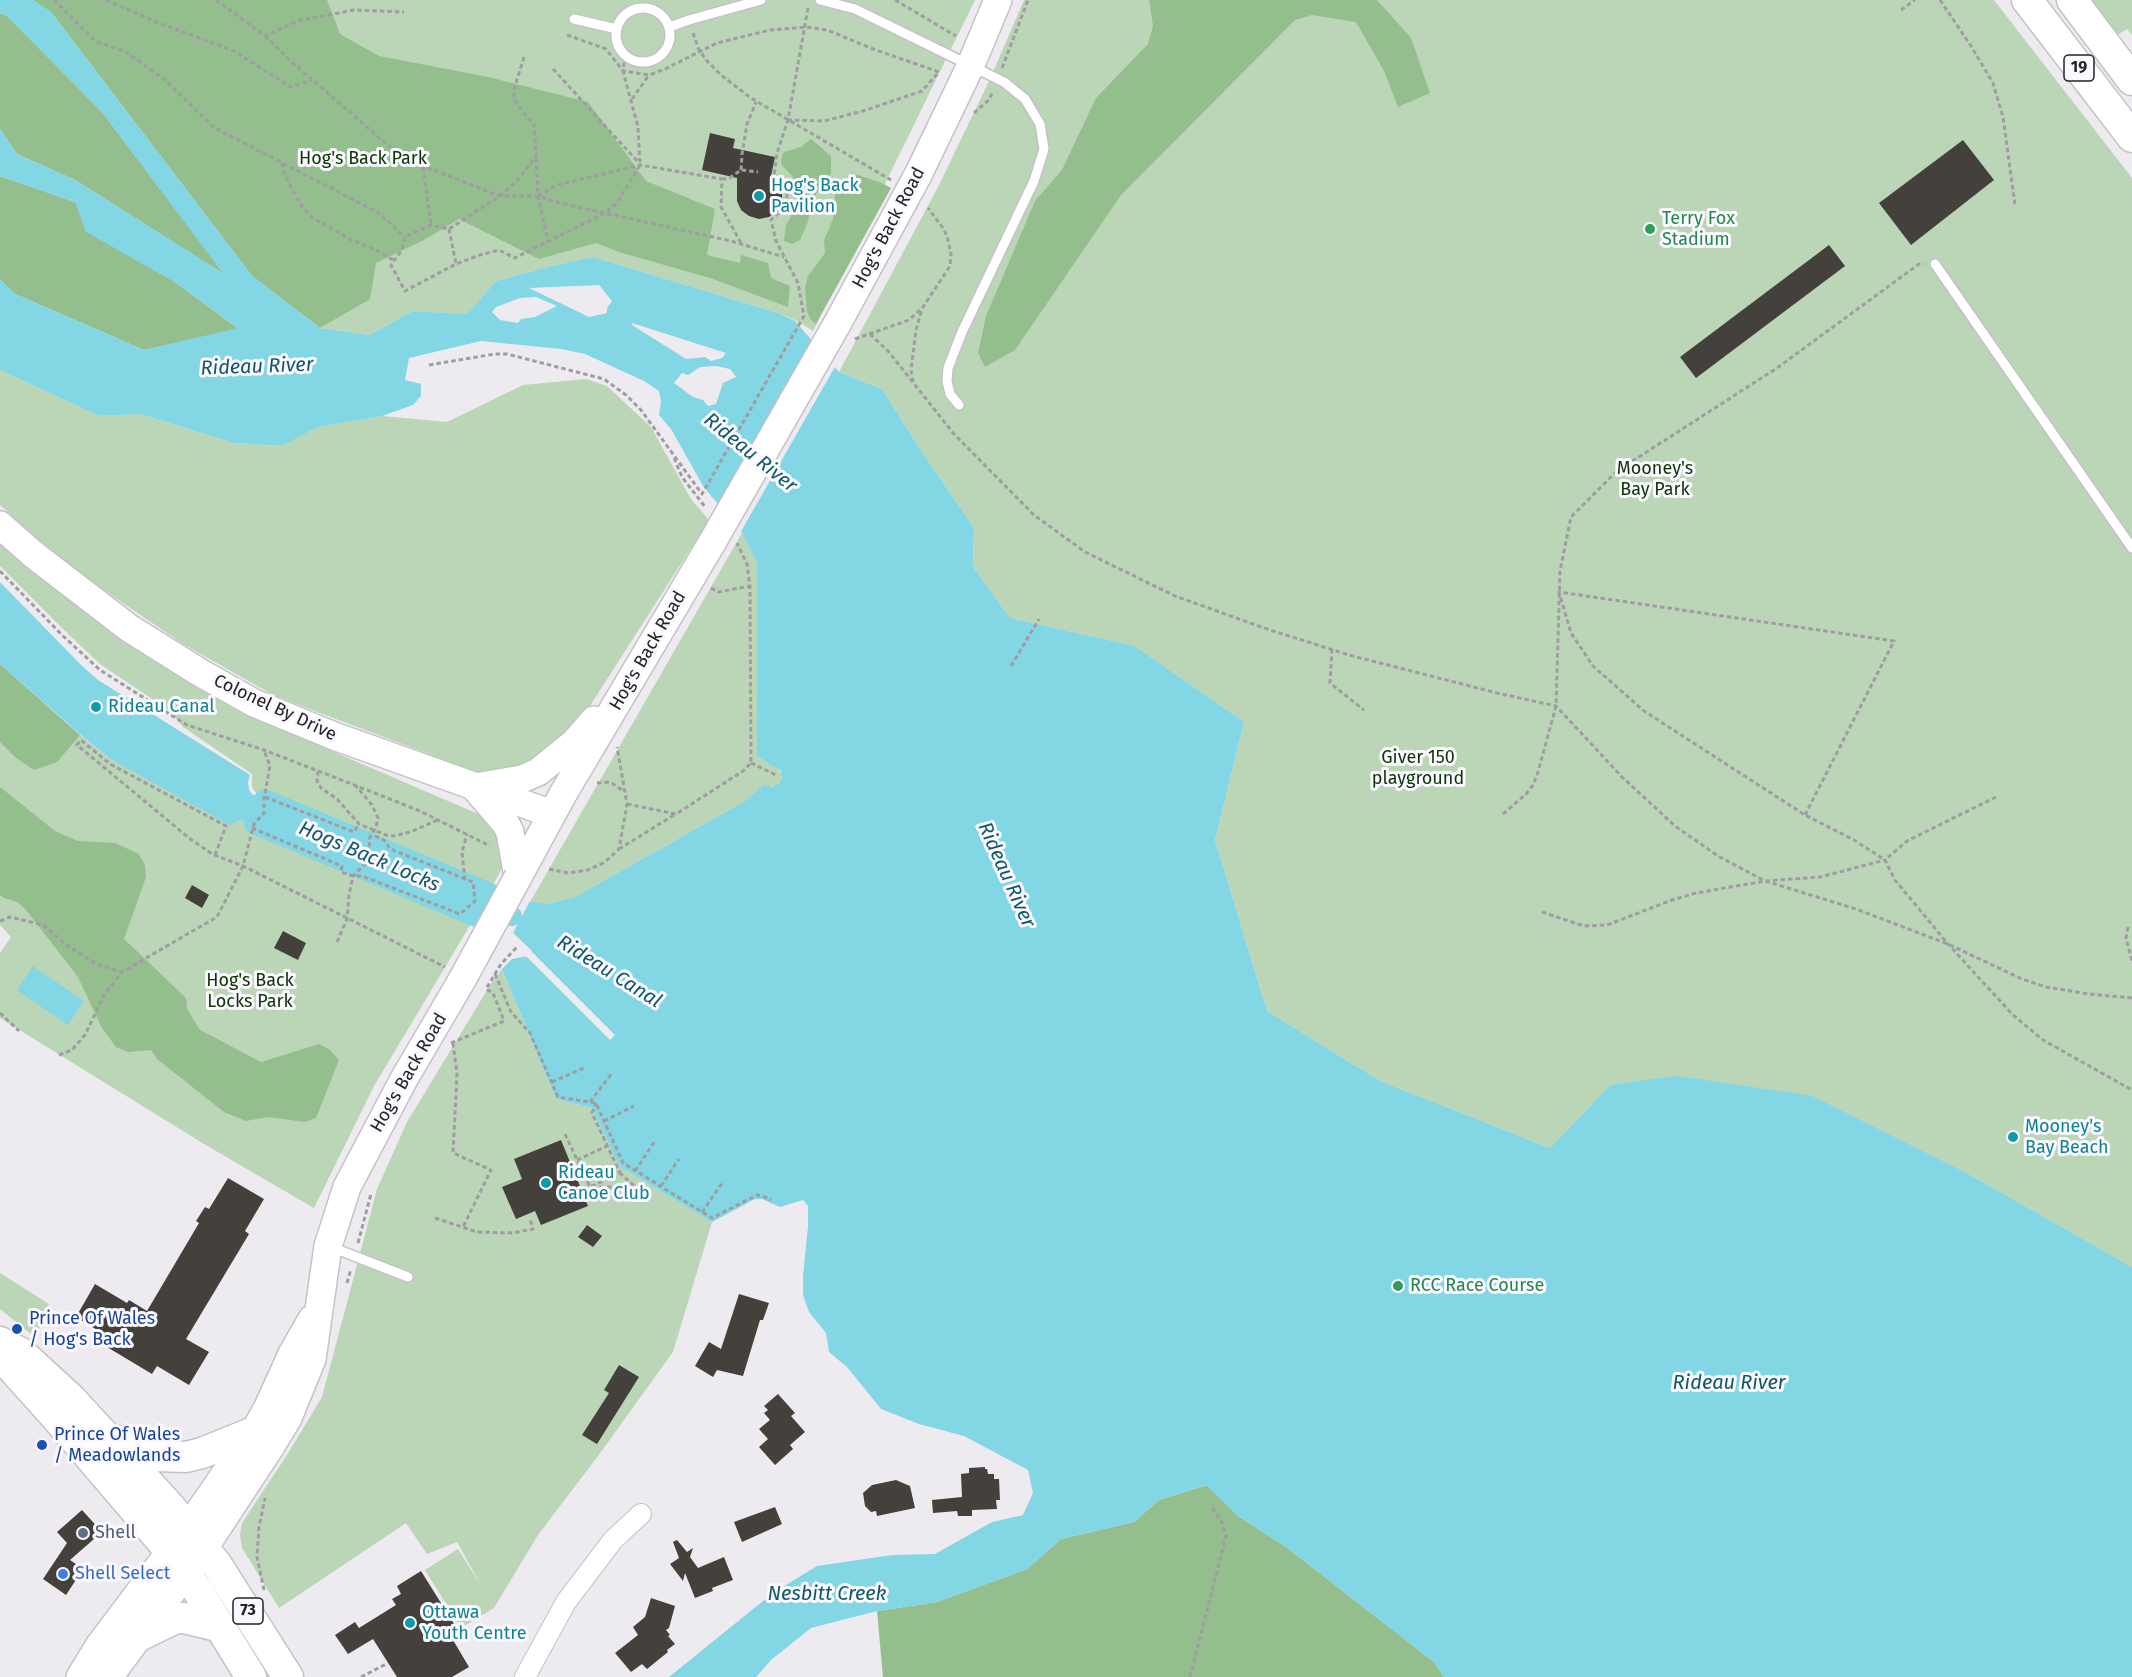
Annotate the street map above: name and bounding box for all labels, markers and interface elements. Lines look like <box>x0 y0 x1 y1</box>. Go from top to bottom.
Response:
road number: 19 <box>2064 55 2094 81</box>
park label: Hog's Back Park <box>299 148 427 170</box>
street label: Hog's Back Road <box>848 164 930 292</box>
place label: Hog's Back Pavilion <box>771 175 859 218</box>
marker: Hog's Back Pavilion <box>752 189 766 203</box>
place label: Terry Fox Stadium <box>1662 208 1735 250</box>
marker: Terry Fox Stadium <box>1643 222 1657 236</box>
water label: Rideau River <box>200 353 314 381</box>
water label: Rideau River <box>699 408 801 498</box>
park label: Mooney's Bay Park <box>1617 458 1693 500</box>
street label: Hog's Back Road <box>605 588 691 714</box>
street label: Colonel By Drive <box>210 670 340 746</box>
place label: Rideau Canal <box>108 696 215 718</box>
marker: Rideau Canal <box>89 700 103 714</box>
park label: Giver 150 playground <box>1372 747 1464 789</box>
water label: Hogs Back Locks <box>295 817 443 897</box>
water label: Rideau River <box>972 819 1040 931</box>
water label: Rideau Canal <box>552 930 666 1014</box>
park label: Hog's Back Locks Park <box>206 970 294 1012</box>
street label: Hog's Back Road <box>366 1010 452 1136</box>
place label: Mooney's Bay Beach <box>2025 1116 2109 1158</box>
marker: Mooney's Bay Beach <box>2006 1130 2020 1144</box>
place label: Rideau Canoe Club <box>558 1162 650 1204</box>
marker: Rideau Canoe Club <box>539 1176 553 1190</box>
place label: RCC Race Course <box>1410 1275 1544 1297</box>
marker: RCC Race Course <box>1391 1279 1405 1293</box>
place label: Prince Of Wales / Hog's Back <box>29 1308 155 1350</box>
marker: Prince Of Wales / Hog's Back <box>10 1322 24 1336</box>
water label: Rideau River <box>1673 1371 1785 1395</box>
place label: Prince Of Wales / Meadowlands <box>54 1424 180 1466</box>
marker: Prince Of Wales / Meadowlands <box>35 1438 49 1452</box>
place label: Shell <box>95 1522 136 1544</box>
marker: Shell <box>76 1526 90 1540</box>
place label: Shell Select <box>75 1563 170 1585</box>
marker: Shell Select <box>56 1567 70 1581</box>
water label: Nesbitt Creek <box>768 1582 886 1606</box>
road number: 73 <box>233 1598 263 1624</box>
place label: Ottawa Youth Centre <box>422 1602 526 1644</box>
marker: Ottawa Youth Centre <box>403 1616 417 1630</box>

